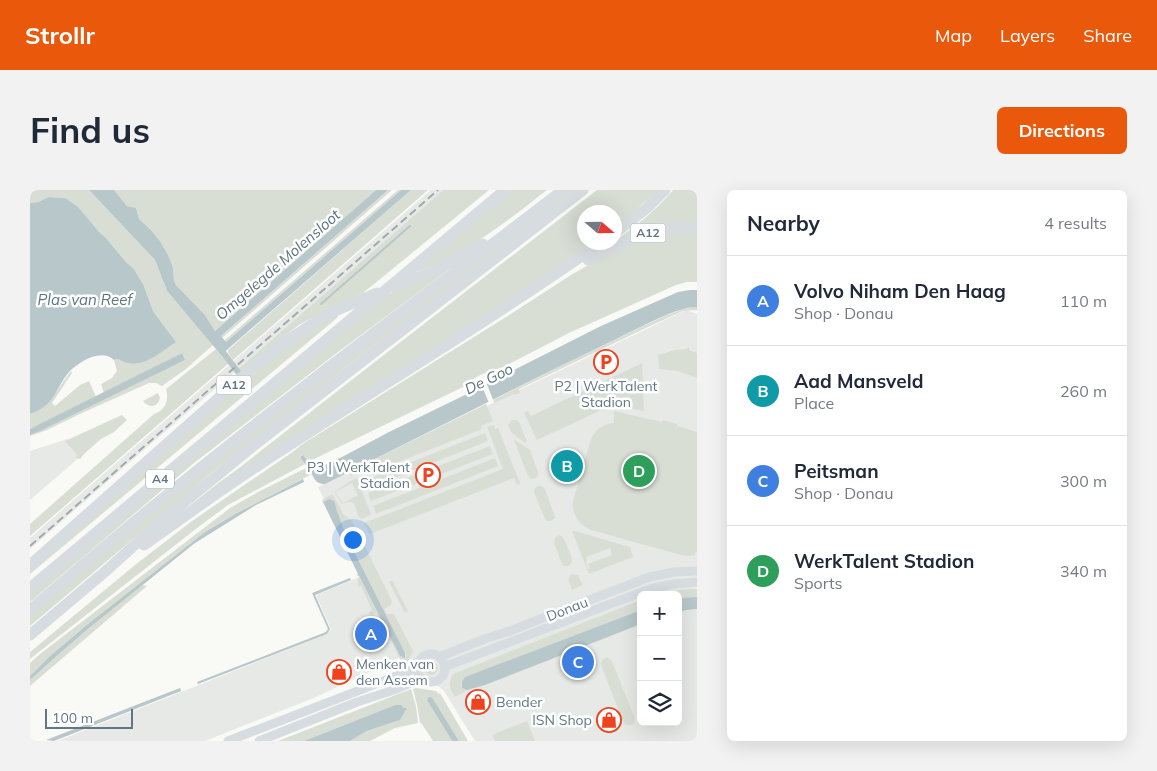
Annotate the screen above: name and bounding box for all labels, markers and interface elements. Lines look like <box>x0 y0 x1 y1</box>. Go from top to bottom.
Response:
text: Strollr <box>25 20 95 50</box>
text: Map <box>935 24 972 47</box>
text: Layers <box>1000 24 1055 47</box>
text: Share <box>1083 24 1132 47</box>
button: Directions <box>997 107 1127 154</box>
text: Find us <box>30 108 150 152</box>
water label: Omgelegde Molensloot <box>211 205 344 324</box>
north arrow <box>577 205 622 250</box>
text: Nearby <box>747 210 820 236</box>
text: 4 results <box>1044 213 1107 233</box>
road number: A12 <box>630 224 666 242</box>
text: Volvo Niham Den Haag <box>794 279 1006 303</box>
water label: Plas van Reef <box>38 290 134 309</box>
text: A <box>757 291 769 311</box>
text: 110 m <box>1060 291 1107 311</box>
text: Shop · Donau <box>794 303 893 323</box>
parking icon: P2 | WerkTalent Stadion <box>593 349 619 375</box>
water label: De Goo <box>462 359 516 398</box>
text: Aad Mansveld <box>794 369 923 393</box>
road number: A12 <box>216 376 252 394</box>
place label: P2 | WerkTalent Stadion <box>554 377 658 411</box>
text: B <box>757 381 769 401</box>
text: 260 m <box>1060 381 1107 401</box>
text: Place <box>794 393 834 413</box>
pin: B <box>551 447 583 485</box>
pin: D <box>623 452 655 490</box>
place label: P3 | WerkTalent Stadion <box>307 458 410 492</box>
text: Peitsman <box>794 459 879 483</box>
parking icon: P3 | WerkTalent Stadion <box>415 462 441 488</box>
road number: A4 <box>146 470 174 488</box>
text: C <box>758 471 768 491</box>
text: 300 m <box>1060 471 1107 491</box>
text: Shop · Donau <box>794 483 893 503</box>
your location <box>340 527 366 553</box>
text: WerkTalent Stadion <box>794 549 974 573</box>
text: D <box>757 561 769 581</box>
text: 340 m <box>1060 561 1107 581</box>
text: Sports <box>794 573 842 593</box>
map controls <box>637 591 682 726</box>
button: + <box>637 591 682 636</box>
street label: Donau <box>544 593 590 625</box>
pin: A <box>355 615 387 653</box>
button: − <box>637 636 682 681</box>
pin: C <box>562 643 594 681</box>
place label: Menken van den Assem <box>356 655 434 689</box>
shop icon: Menken van den Assem <box>326 659 352 685</box>
button: layers <box>637 681 682 726</box>
shop icon: Bender <box>465 689 491 715</box>
place label: Bender <box>496 693 543 711</box>
scale bar <box>45 706 132 729</box>
shop icon: ISN Shop <box>596 707 622 733</box>
text: 100 m <box>52 709 93 727</box>
place label: ISN Shop <box>532 711 592 729</box>

